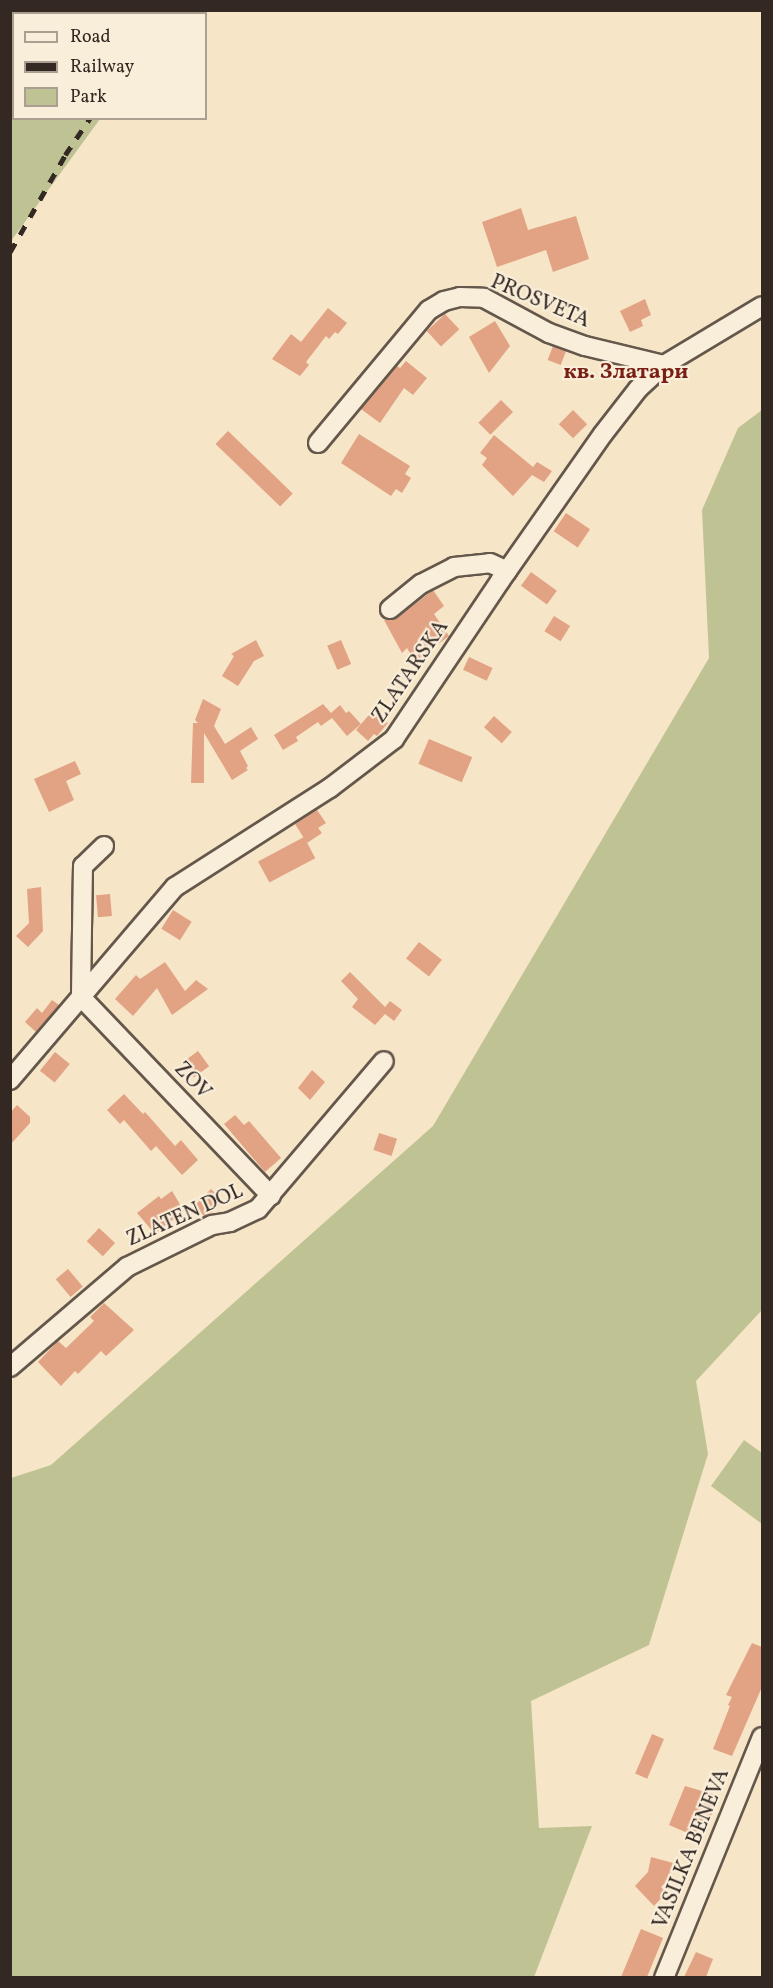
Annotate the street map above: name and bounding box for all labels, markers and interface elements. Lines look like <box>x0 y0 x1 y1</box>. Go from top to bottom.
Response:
legend <box>12 12 207 120</box>
text: Road <box>70 25 111 50</box>
text: Railway <box>70 55 134 80</box>
text: Park <box>70 85 107 110</box>
street label: PROSVETA <box>487 270 593 334</box>
district label: кв. Златари <box>564 360 688 386</box>
street label: ZLATARSKA <box>367 616 455 728</box>
street label: ZOV <box>168 1057 216 1105</box>
street label: ZLATEN DOL <box>123 1179 247 1253</box>
street label: VASILKA BENEVA <box>648 1765 736 1933</box>

